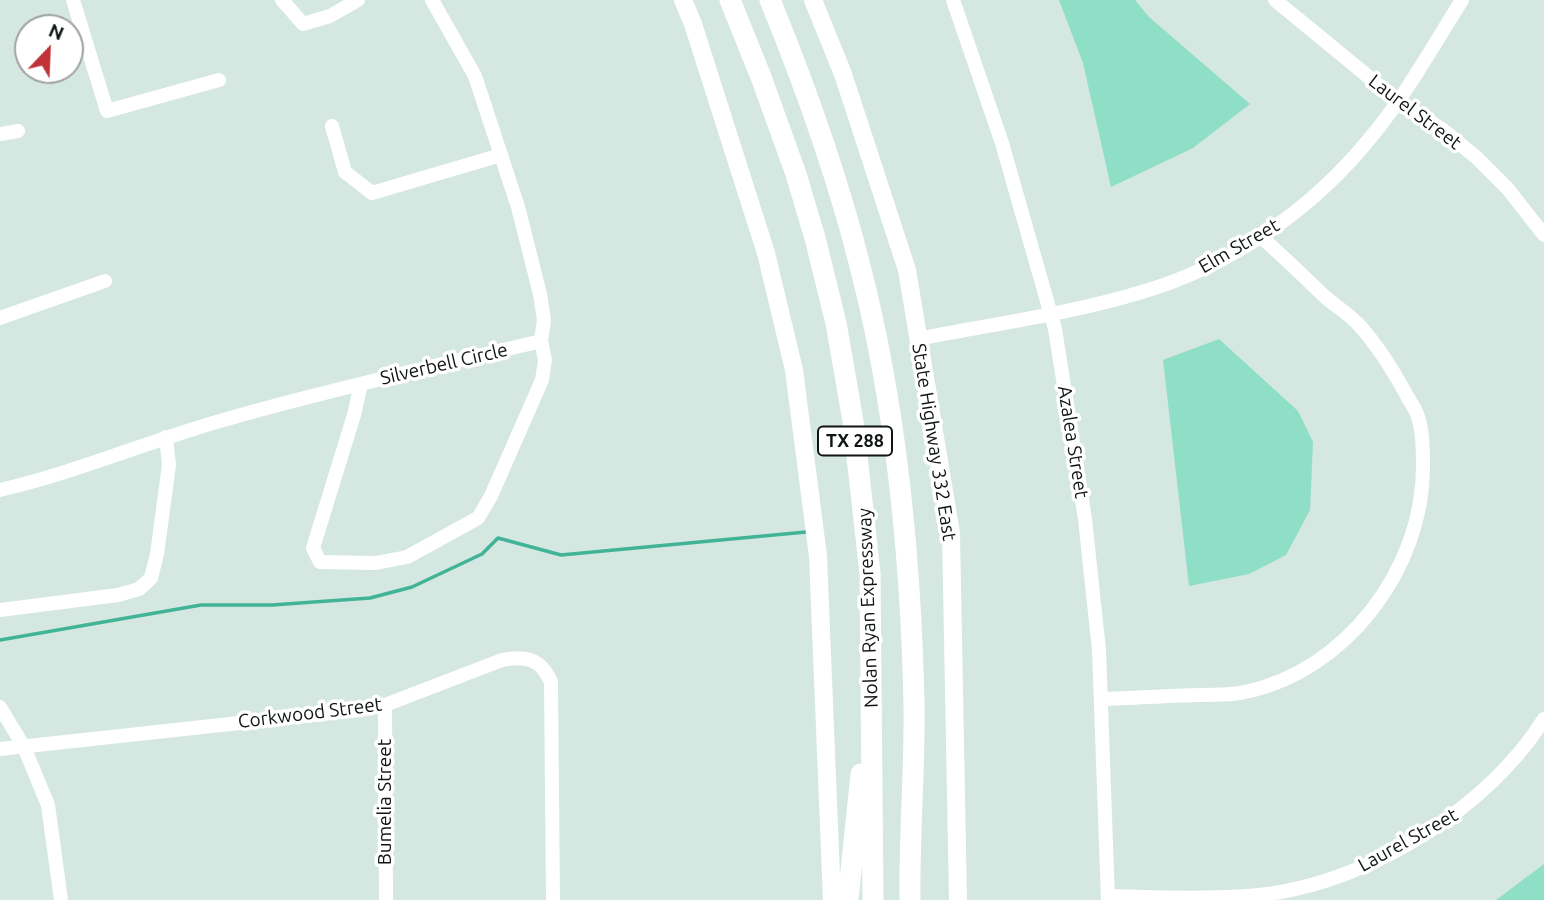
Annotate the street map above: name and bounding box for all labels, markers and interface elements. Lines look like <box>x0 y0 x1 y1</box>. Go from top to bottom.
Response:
north arrow <box>14 14 84 84</box>
text: N <box>46 19 67 44</box>
street label: Laurel Street <box>1364 70 1466 154</box>
street label: Elm Street <box>1195 214 1283 278</box>
street label: Silverbell Circle <box>378 338 510 390</box>
street label: State Highway 332 East <box>907 342 961 542</box>
street label: Azalea Street <box>1053 384 1093 500</box>
road number: TX 288 <box>818 426 892 456</box>
street label: Nolan Ryan Expressway <box>853 508 883 708</box>
street label: Corkwood Street <box>237 693 383 733</box>
street label: Bumelia Street <box>374 739 396 865</box>
street label: Laurel Street <box>1354 803 1462 877</box>

